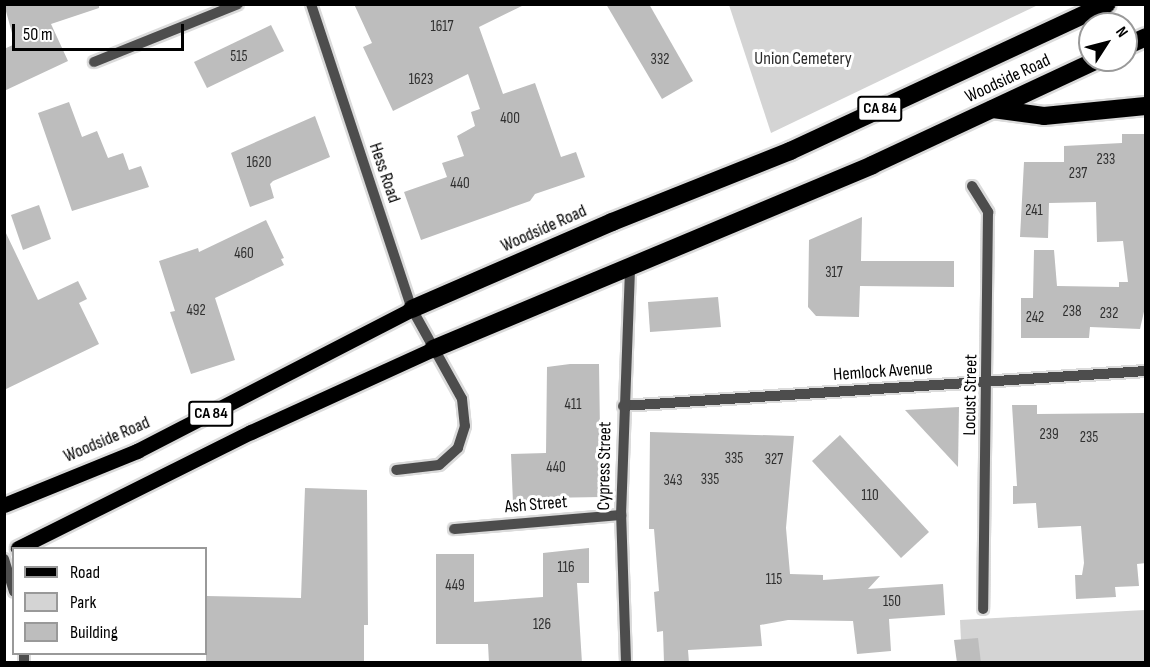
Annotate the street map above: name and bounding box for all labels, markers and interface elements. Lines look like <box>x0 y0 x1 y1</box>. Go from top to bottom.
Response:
scale bar <box>15 12 188 50</box>
north arrow <box>1078 12 1138 72</box>
house number: 1617 <box>430 18 454 36</box>
text: N <box>1111 23 1132 41</box>
text: 50 m <box>23 24 53 45</box>
house number: 515 <box>230 48 248 66</box>
park label: Union Cemetery <box>754 48 852 70</box>
street label: Woodside Road <box>962 50 1054 108</box>
house number: 332 <box>651 51 669 69</box>
house number: 1623 <box>409 71 433 89</box>
road number: CA 84 <box>856 96 904 122</box>
house number: 400 <box>500 110 520 128</box>
street label: Hess Road <box>364 140 404 206</box>
house number: 233 <box>1097 151 1115 169</box>
house number: 1620 <box>247 154 271 172</box>
house number: 237 <box>1069 165 1087 183</box>
house number: 440 <box>450 175 470 193</box>
street label: Woodside Road <box>498 201 590 257</box>
house number: 241 <box>1025 202 1043 220</box>
house number: 460 <box>234 245 254 263</box>
house number: 317 <box>825 264 843 282</box>
house number: 492 <box>186 302 206 320</box>
house number: 238 <box>1062 303 1082 321</box>
house number: 232 <box>1100 305 1118 323</box>
house number: 242 <box>1026 309 1044 327</box>
street label: Locust Street <box>959 354 983 436</box>
street label: Hemlock Avenue <box>833 358 933 386</box>
house number: 411 <box>565 396 581 414</box>
road number: CA 84 <box>187 401 235 427</box>
street label: Woodside Road <box>61 412 153 468</box>
street label: Cypress Street <box>593 421 617 511</box>
house number: 239 <box>1039 426 1059 444</box>
house number: 235 <box>1080 429 1098 447</box>
house number: 335 <box>725 450 743 468</box>
house number: 327 <box>765 451 783 469</box>
house number: 440 <box>546 459 566 477</box>
house number: 335 <box>701 471 719 489</box>
house number: 343 <box>664 472 682 490</box>
house number: 110 <box>861 487 879 505</box>
street label: Ash Street <box>504 492 568 518</box>
legend <box>12 547 207 655</box>
house number: 116 <box>557 559 575 577</box>
text: Road <box>70 562 100 583</box>
house number: 115 <box>766 571 782 589</box>
house number: 449 <box>445 577 465 595</box>
text: Park <box>70 592 96 613</box>
house number: 150 <box>883 593 901 611</box>
house number: 126 <box>533 616 551 634</box>
text: Building <box>70 622 118 643</box>

